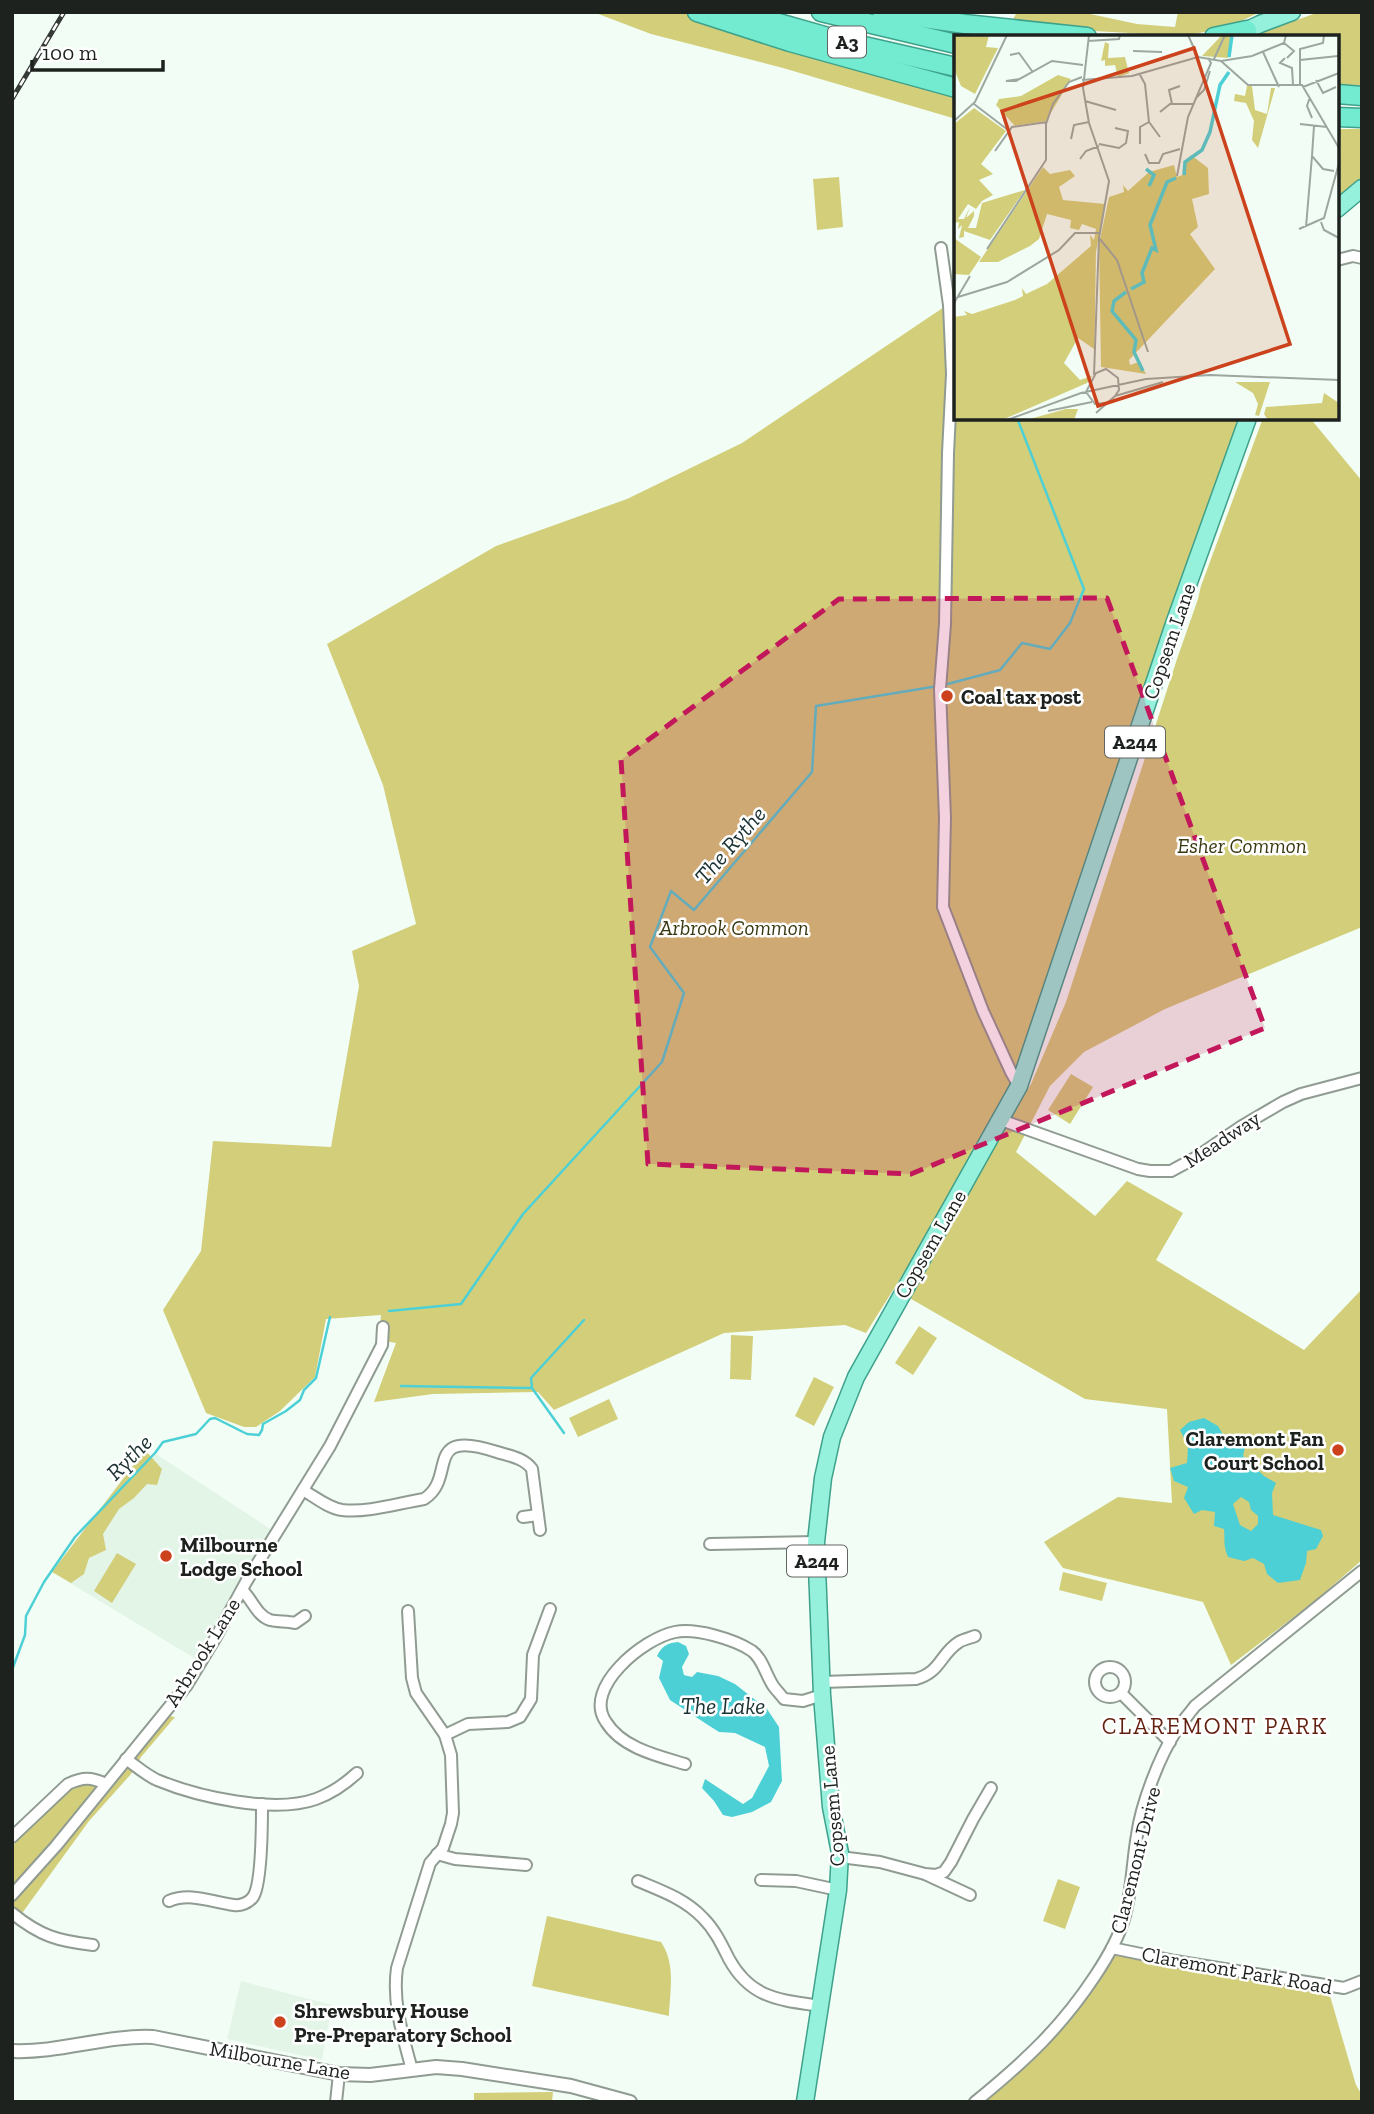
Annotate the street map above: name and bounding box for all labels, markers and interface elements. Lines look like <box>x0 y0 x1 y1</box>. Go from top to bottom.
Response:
road number: A3 <box>828 26 866 58</box>
scale bar <box>32 28 163 72</box>
inset map <box>954 35 1339 420</box>
text: 100 m <box>42 40 97 65</box>
street label: Copsem Lane <box>1137 579 1201 702</box>
place label: Coal tax post <box>961 684 1082 709</box>
marker: Coal tax post <box>939 688 955 704</box>
road number: A244 <box>1105 726 1165 758</box>
water label: The Rythe <box>688 800 772 890</box>
park label: Esher Common <box>1177 833 1307 858</box>
park label: Arbrook Common <box>658 915 809 940</box>
street label: Meadway <box>1179 1105 1265 1173</box>
street label: Copsem Lane <box>889 1185 971 1303</box>
place label: Claremont Fan Court School <box>1186 1426 1325 1475</box>
water label: Rythe <box>100 1428 158 1486</box>
marker: Claremont Fan Court School <box>1330 1442 1346 1458</box>
place label: Milbourne Lodge School <box>180 1532 302 1581</box>
road number: A244 <box>787 1546 847 1576</box>
marker: Milbourne Lodge School <box>158 1548 174 1564</box>
street label: Arbrook Lane <box>159 1593 245 1711</box>
water label: The Lake <box>681 1692 765 1720</box>
district label: CLAREMONT PARK <box>1102 1712 1328 1740</box>
street label: Copsem Lane <box>814 1744 850 1868</box>
street label: Claremont Drive <box>1105 1784 1165 1936</box>
street label: Claremont Park Road <box>1140 1941 1335 1999</box>
place label: Shrewsbury House Pre-Preparatory School <box>294 1998 512 2047</box>
marker: Shrewsbury House Pre-Preparatory School <box>272 2014 288 2030</box>
street label: Milbourne Lane <box>208 2035 353 2085</box>

